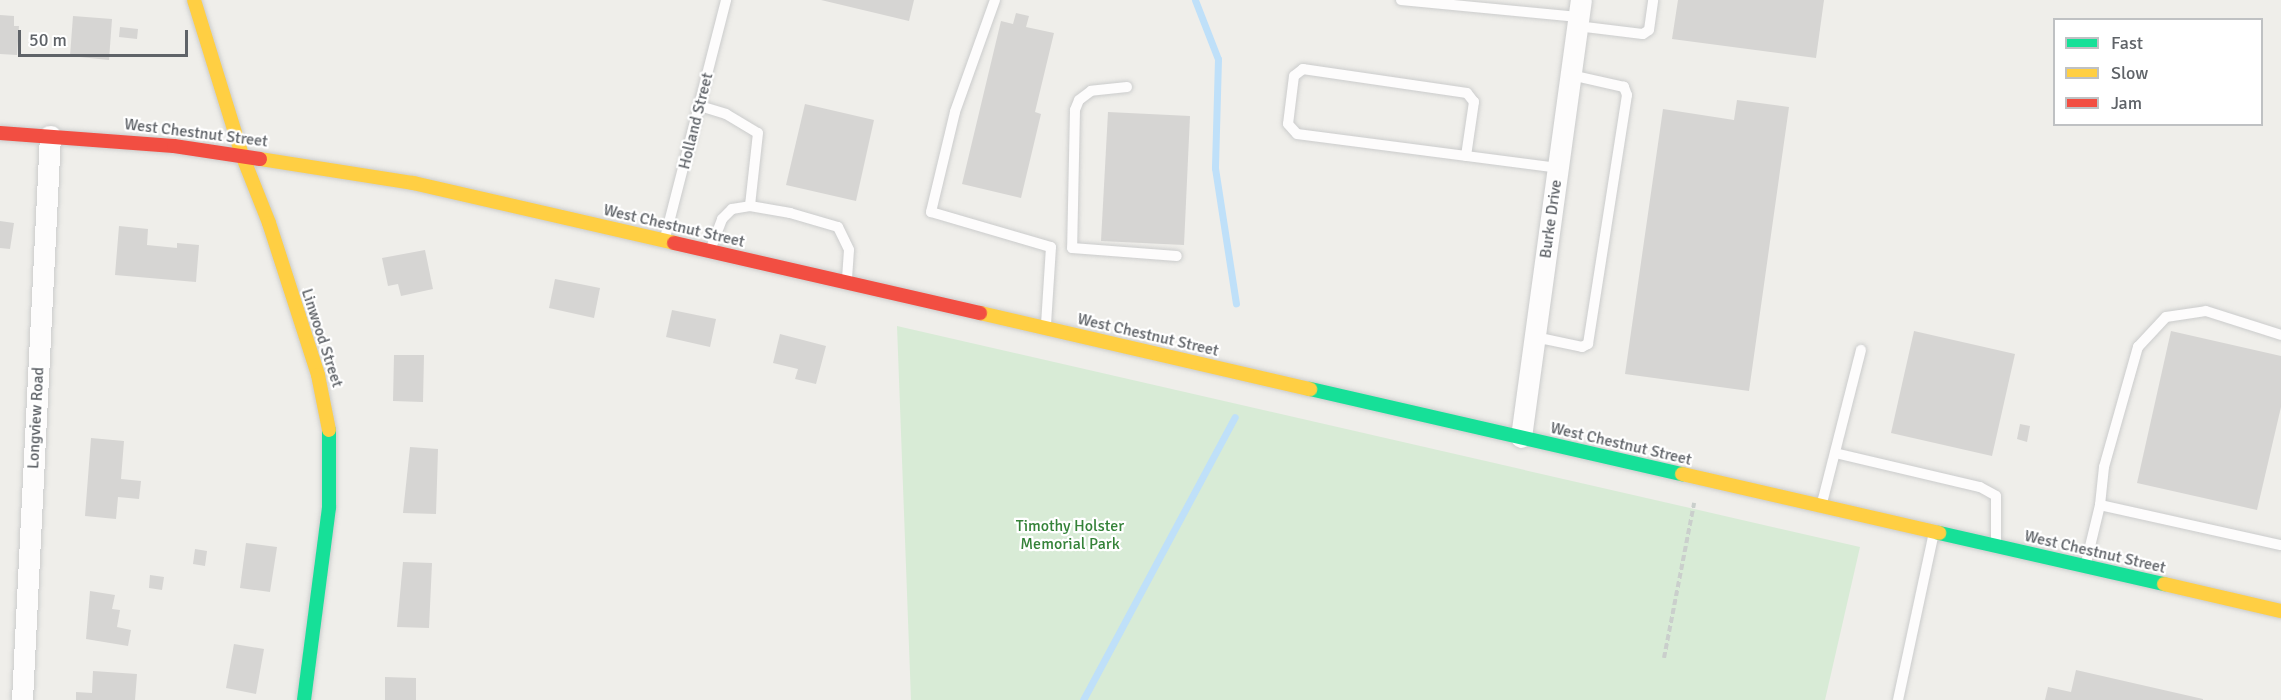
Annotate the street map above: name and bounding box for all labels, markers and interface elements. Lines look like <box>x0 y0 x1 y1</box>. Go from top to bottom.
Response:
scale bar <box>21 18 190 56</box>
legend <box>2053 18 2263 126</box>
text: 50 m <box>29 29 67 51</box>
text: Fast <box>2111 32 2143 54</box>
text: Slow <box>2111 62 2148 84</box>
street label: Holland Street <box>675 71 717 171</box>
text: Jam <box>2111 92 2142 114</box>
street label: West Chestnut Street <box>123 115 269 151</box>
street label: Burke Drive <box>1536 178 1566 260</box>
street label: West Chestnut Street <box>602 200 746 252</box>
street label: Linwood Street <box>297 286 347 390</box>
street label: West Chestnut Street <box>1076 309 1220 361</box>
street label: Longview Road <box>24 367 48 469</box>
street label: West Chestnut Street <box>1549 418 1693 470</box>
park label: Timothy Holster Memorial Park <box>1016 516 1124 554</box>
street label: West Chestnut Street <box>2023 526 2167 578</box>

